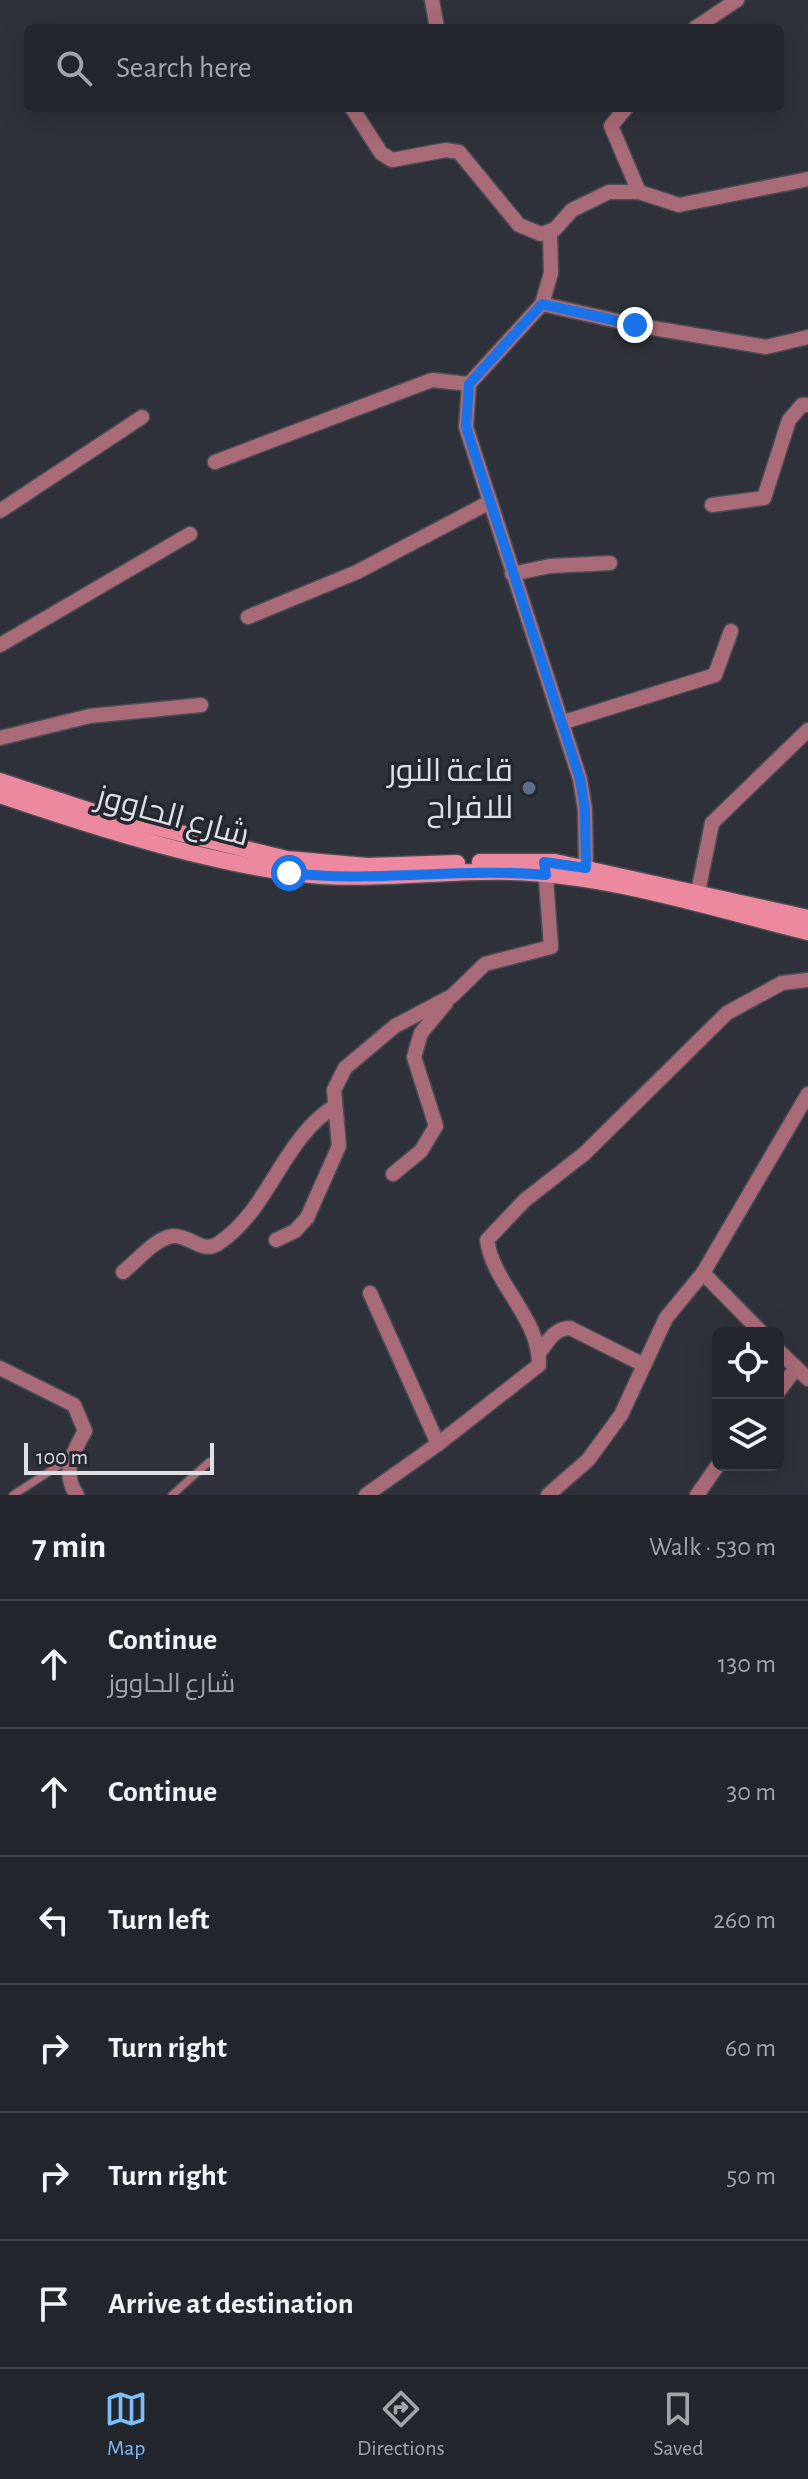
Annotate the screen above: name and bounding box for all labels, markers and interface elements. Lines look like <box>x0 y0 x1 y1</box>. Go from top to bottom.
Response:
search box <box>24 24 784 112</box>
icon: search <box>52 46 96 90</box>
text: Search here <box>116 53 252 83</box>
route end <box>617 307 653 343</box>
place label: قاعة النور للافراح <box>386 755 513 829</box>
marker: قاعة النور للافراح <box>520 779 538 797</box>
street label: شارع الحاووز <box>90 780 253 857</box>
route start <box>271 855 307 891</box>
map controls <box>712 1327 784 1471</box>
button: locate <box>712 1327 784 1399</box>
button: layers <box>712 1399 784 1471</box>
scale bar <box>24 1439 214 1475</box>
text: 100 m <box>36 1446 88 1468</box>
text: 7 min <box>32 1530 106 1564</box>
text: Walk · 530 m <box>649 1534 776 1560</box>
text: Continue <box>108 1625 217 1655</box>
icon: ahead <box>32 1642 76 1686</box>
text: 130 m <box>718 1651 776 1677</box>
text: شارع الحاووز <box>108 1671 235 1697</box>
icon: ahead <box>32 1770 76 1814</box>
text: Continue <box>108 1777 217 1807</box>
text: 30 m <box>726 1779 776 1805</box>
icon: left <box>32 1898 76 1942</box>
text: Turn left <box>108 1905 209 1935</box>
text: 260 m <box>713 1907 776 1933</box>
icon: right <box>32 2026 76 2070</box>
text: Turn right <box>108 2033 227 2063</box>
text: 60 m <box>725 2035 776 2061</box>
icon: right <box>32 2154 76 2198</box>
text: Turn right <box>108 2161 227 2191</box>
text: 50 m <box>726 2163 776 2189</box>
icon: arrive <box>32 2282 76 2326</box>
text: Arrive at destination <box>108 2289 354 2319</box>
tab: Map <box>104 2387 148 2461</box>
tab: Directions <box>357 2387 445 2461</box>
tab: Saved <box>653 2387 704 2461</box>

